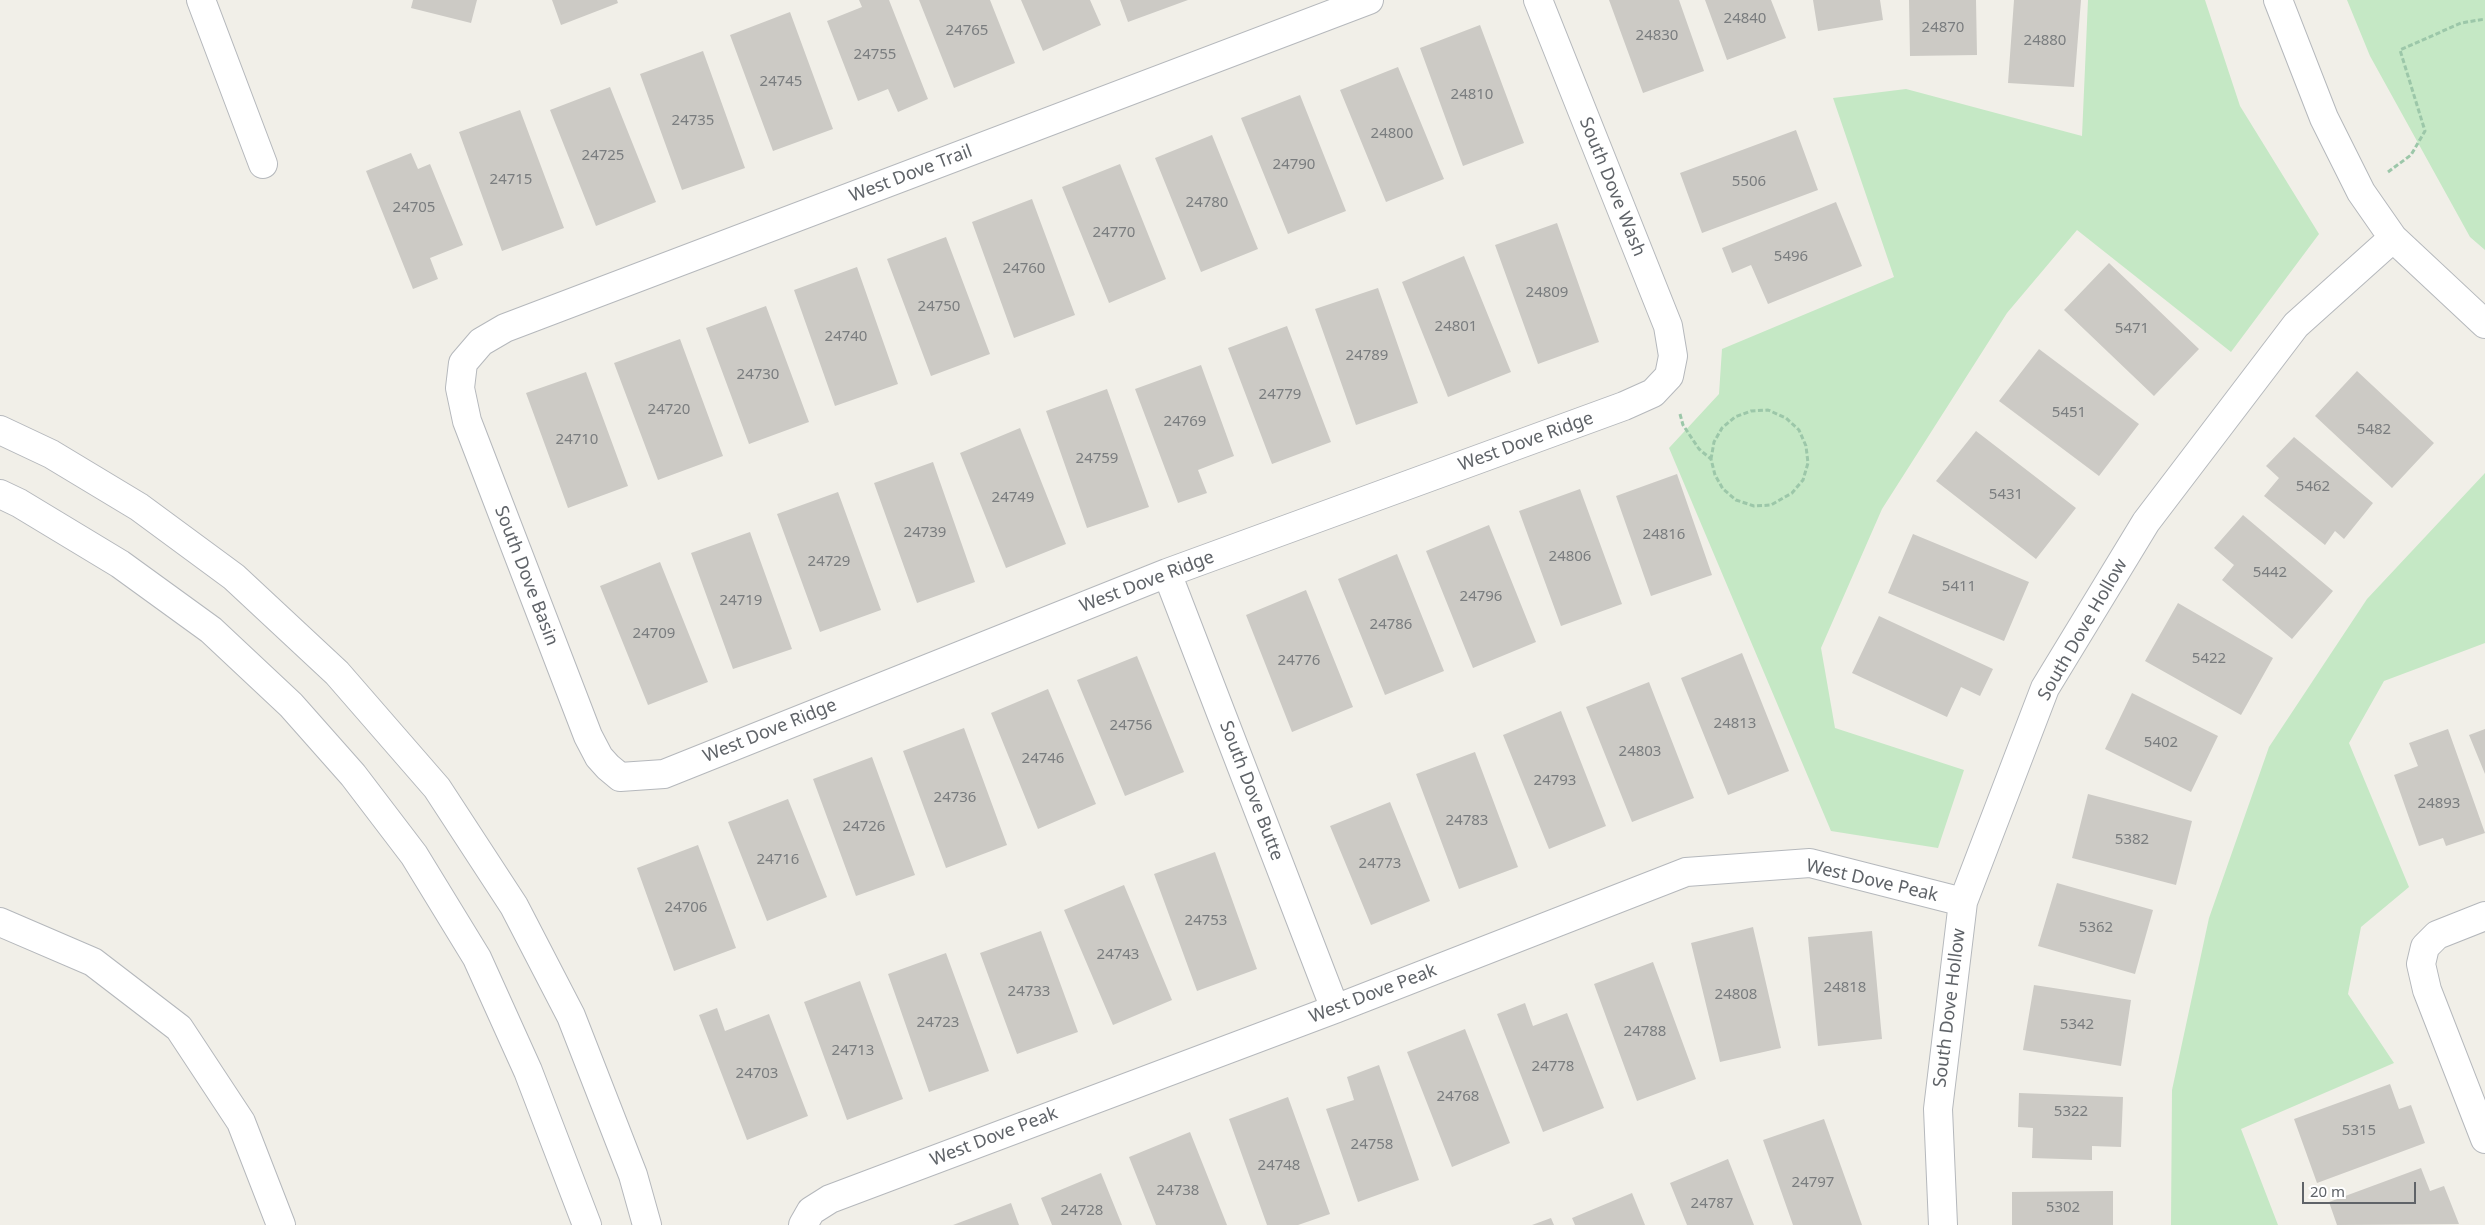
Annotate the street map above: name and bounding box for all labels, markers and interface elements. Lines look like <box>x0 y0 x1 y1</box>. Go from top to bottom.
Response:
house number: 24840 <box>1724 10 1766 28</box>
house number: 24870 <box>1922 19 1964 37</box>
house number: 24765 <box>946 22 988 40</box>
house number: 24830 <box>1636 27 1678 45</box>
house number: 24880 <box>2024 32 2066 50</box>
house number: 24755 <box>854 46 896 64</box>
house number: 24745 <box>760 73 802 91</box>
house number: 24810 <box>1451 86 1493 104</box>
house number: 24735 <box>672 112 714 130</box>
street label: South Dove Wash <box>1574 114 1650 260</box>
house number: 24800 <box>1371 125 1413 143</box>
street label: West Dove Trail <box>847 141 975 207</box>
house number: 24725 <box>582 147 624 165</box>
house number: 24790 <box>1273 156 1315 174</box>
house number: 24715 <box>490 171 532 189</box>
house number: 5506 <box>1732 173 1766 191</box>
house number: 24780 <box>1186 194 1228 212</box>
house number: 24705 <box>393 199 435 217</box>
house number: 24770 <box>1093 224 1135 242</box>
house number: 5496 <box>1774 248 1808 266</box>
house number: 24760 <box>1003 260 1045 278</box>
house number: 24809 <box>1526 284 1568 302</box>
house number: 24750 <box>918 298 960 316</box>
house number: 24801 <box>1435 318 1477 336</box>
house number: 5471 <box>2115 320 2149 338</box>
house number: 24740 <box>825 328 867 346</box>
house number: 24789 <box>1346 347 1388 365</box>
house number: 24730 <box>737 366 779 384</box>
house number: 24779 <box>1259 386 1301 404</box>
house number: 24720 <box>648 401 690 419</box>
house number: 5451 <box>2052 404 2086 422</box>
street label: West Dove Ridge <box>1456 408 1596 476</box>
house number: 24769 <box>1164 413 1206 431</box>
house number: 5482 <box>2357 421 2391 439</box>
house number: 24710 <box>556 431 598 449</box>
house number: 24759 <box>1076 450 1118 468</box>
house number: 5462 <box>2296 478 2330 496</box>
house number: 5431 <box>1989 486 2023 504</box>
house number: 24749 <box>992 489 1034 507</box>
street label: South Dove Basin <box>489 503 563 649</box>
house number: 24739 <box>904 524 946 542</box>
house number: 24816 <box>1643 526 1685 544</box>
street label: West Dove Ridge <box>1077 546 1217 618</box>
house number: 24806 <box>1549 548 1591 566</box>
house number: 24729 <box>808 553 850 571</box>
street label: South Dove Hollow <box>2034 555 2132 705</box>
house number: 5442 <box>2253 564 2287 582</box>
house number: 5411 <box>1942 578 1976 596</box>
house number: 24796 <box>1460 588 1502 606</box>
house number: 24719 <box>720 592 762 610</box>
house number: 24786 <box>1370 616 1412 634</box>
house number: 24709 <box>633 625 675 643</box>
house number: 5422 <box>2192 650 2226 668</box>
house number: 24776 <box>1278 652 1320 670</box>
street label: West Dove Ridge <box>700 694 840 768</box>
house number: 24813 <box>1714 715 1756 733</box>
house number: 24756 <box>1110 717 1152 735</box>
street label: South Dove Butte <box>1214 718 1288 864</box>
house number: 5402 <box>2144 734 2178 752</box>
house number: 24803 <box>1619 743 1661 761</box>
house number: 24746 <box>1022 750 1064 768</box>
house number: 24793 <box>1534 772 1576 790</box>
house number: 24736 <box>934 789 976 807</box>
house number: 24893 <box>2418 795 2460 813</box>
house number: 24783 <box>1446 812 1488 830</box>
house number: 24726 <box>843 818 885 836</box>
house number: 5382 <box>2115 831 2149 849</box>
house number: 24716 <box>757 851 799 869</box>
house number: 24773 <box>1359 855 1401 873</box>
street label: West Dove Peak <box>1804 855 1940 907</box>
house number: 24706 <box>665 899 707 917</box>
house number: 24753 <box>1185 912 1227 930</box>
house number: 5362 <box>2079 919 2113 937</box>
street label: South Dove Hollow <box>1930 927 1970 1089</box>
house number: 24743 <box>1097 946 1139 964</box>
street label: West Dove Peak <box>1306 960 1440 1028</box>
house number: 24818 <box>1824 979 1866 997</box>
house number: 24733 <box>1008 983 1050 1001</box>
house number: 24808 <box>1715 986 1757 1004</box>
house number: 24723 <box>917 1014 959 1032</box>
house number: 5342 <box>2060 1016 2094 1034</box>
house number: 24788 <box>1624 1023 1666 1041</box>
house number: 24713 <box>832 1042 874 1060</box>
house number: 24778 <box>1532 1058 1574 1076</box>
house number: 24703 <box>736 1065 778 1083</box>
house number: 24768 <box>1437 1088 1479 1106</box>
street label: West Dove Peak <box>927 1103 1061 1171</box>
house number: 5322 <box>2054 1103 2088 1121</box>
house number: 5315 <box>2342 1122 2376 1140</box>
house number: 24758 <box>1351 1136 1393 1154</box>
house number: 24748 <box>1258 1157 1300 1175</box>
scale bar <box>2305 1172 2419 1204</box>
house number: 24797 <box>1792 1174 1834 1192</box>
text: 20 m <box>2310 1181 2345 1201</box>
house number: 24738 <box>1157 1182 1199 1200</box>
house number: 24787 <box>1691 1195 1733 1213</box>
house number: 5302 <box>2046 1199 2080 1217</box>
house number: 24728 <box>1061 1202 1103 1220</box>

